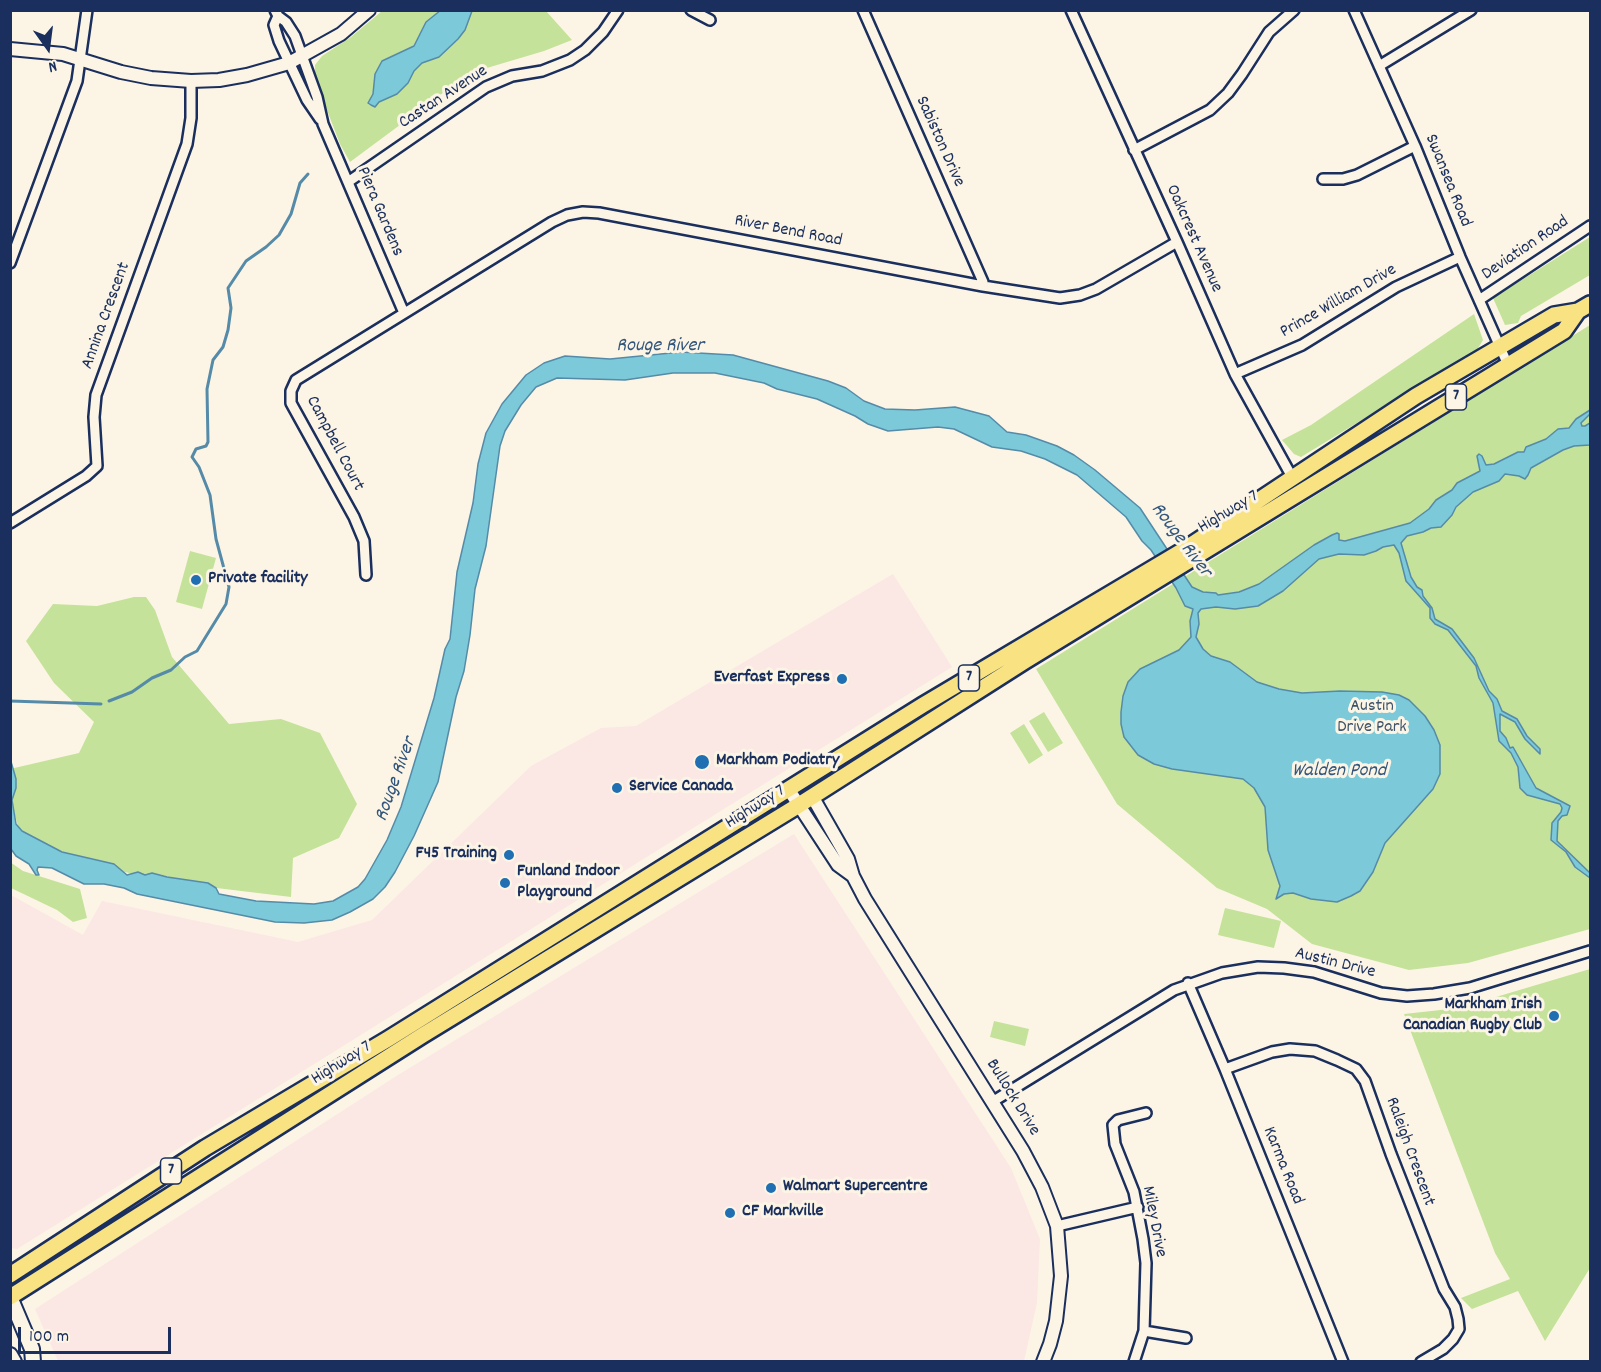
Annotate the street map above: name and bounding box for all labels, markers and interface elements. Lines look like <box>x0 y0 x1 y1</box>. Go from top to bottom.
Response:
north arrow <box>18 18 78 78</box>
text: N <box>46 54 59 78</box>
street label: Castan Avenue <box>395 61 493 135</box>
street label: Sabiston Drive <box>909 93 969 191</box>
street label: Swansea Road <box>1419 132 1475 230</box>
street label: Piera Gardens <box>350 164 408 260</box>
street label: Oakcrest Avenue <box>1160 182 1226 296</box>
street label: River Bend Road <box>732 211 844 253</box>
street label: Deviation Road <box>1478 212 1574 286</box>
street label: Annina Crescent <box>78 260 136 372</box>
street label: Prince William Drive <box>1277 260 1401 344</box>
water label: Rouge River <box>616 335 704 359</box>
road number: 7 <box>1446 384 1466 410</box>
street label: Campbell Court <box>300 393 368 495</box>
street label: Highway 7 <box>1195 486 1263 540</box>
water label: Rouge River <box>1144 499 1216 583</box>
place label: Private facility <box>208 569 308 591</box>
marker: Private facility <box>189 573 203 587</box>
road number: 7 <box>958 665 980 691</box>
place label: Everfast Express <box>714 668 830 690</box>
marker: Everfast Express <box>835 672 849 686</box>
park label: Austin Drive Park <box>1337 697 1407 740</box>
water label: Rouge River <box>371 735 423 825</box>
place label: Markham Podiatry <box>716 751 839 773</box>
marker: Markham Podiatry <box>693 753 711 771</box>
water label: Walden Pond <box>1292 760 1386 784</box>
place label: Service Canada <box>629 777 733 799</box>
marker: Service Canada <box>610 781 624 795</box>
street label: Highway 7 <box>722 781 790 835</box>
place label: F45 Training <box>416 844 497 866</box>
marker: F45 Training <box>502 848 516 862</box>
place label: Funland Indoor Playground <box>517 862 620 904</box>
marker: Funland Indoor Playground <box>498 876 512 890</box>
street label: Austin Drive <box>1292 944 1378 984</box>
place label: Markham Irish Canadian Rugby Club <box>1403 995 1542 1038</box>
marker: Markham Irish Canadian Rugby Club <box>1547 1009 1561 1023</box>
street label: Highway 7 <box>308 1037 376 1091</box>
street label: Bullock Drive <box>980 1056 1044 1140</box>
street label: Raleigh Crescent <box>1379 1095 1439 1209</box>
street label: Karma Road <box>1257 1124 1307 1208</box>
road number: 7 <box>160 1158 182 1184</box>
place label: Walmart Supercentre <box>783 1177 928 1199</box>
marker: Walmart Supercentre <box>764 1181 778 1195</box>
street label: Miley Drive <box>1136 1185 1170 1259</box>
place label: CF Markville <box>742 1202 823 1224</box>
marker: CF Markville <box>723 1206 737 1220</box>
scale bar <box>21 1315 174 1353</box>
text: 100 m <box>29 1325 69 1350</box>

